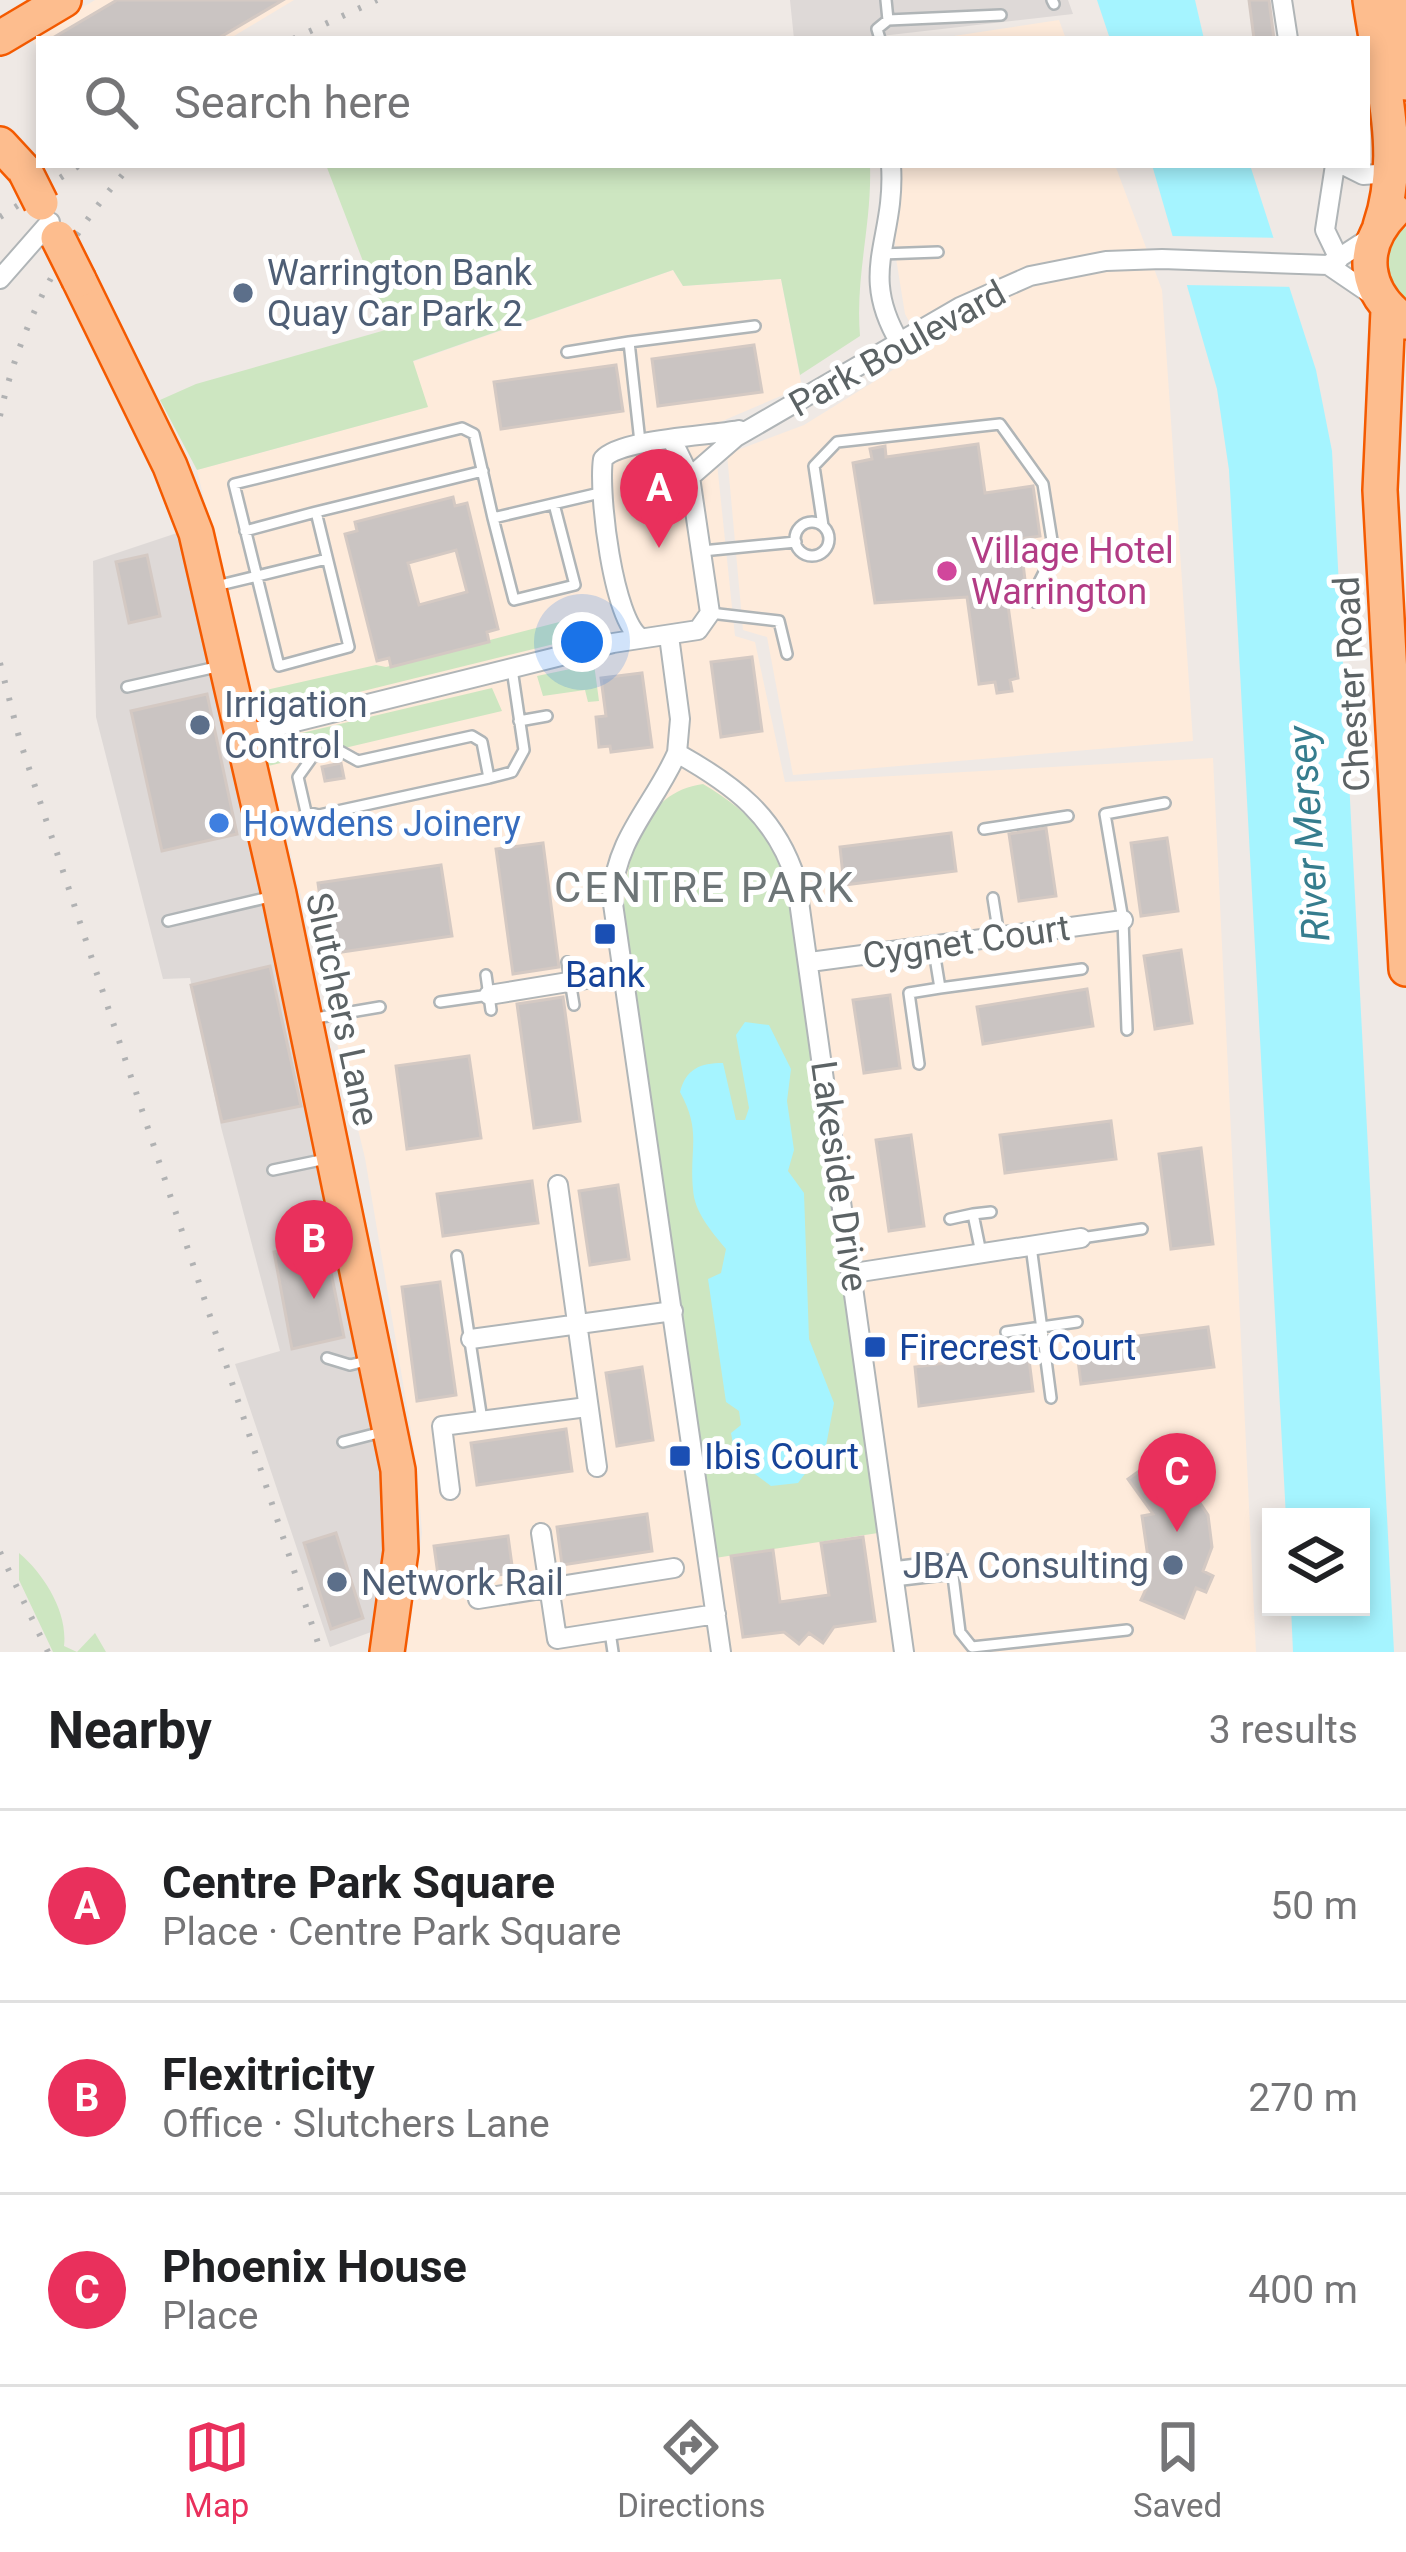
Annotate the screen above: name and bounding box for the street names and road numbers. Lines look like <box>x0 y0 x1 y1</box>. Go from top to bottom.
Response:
street label: Park Boulevard <box>782 272 1013 426</box>
street label: Chester Road <box>1325 575 1379 793</box>
street label: Slutchers Lane <box>297 889 387 1130</box>
street label: Cygnet Court <box>860 907 1072 977</box>
street label: Lakeside Drive <box>802 1058 876 1294</box>

